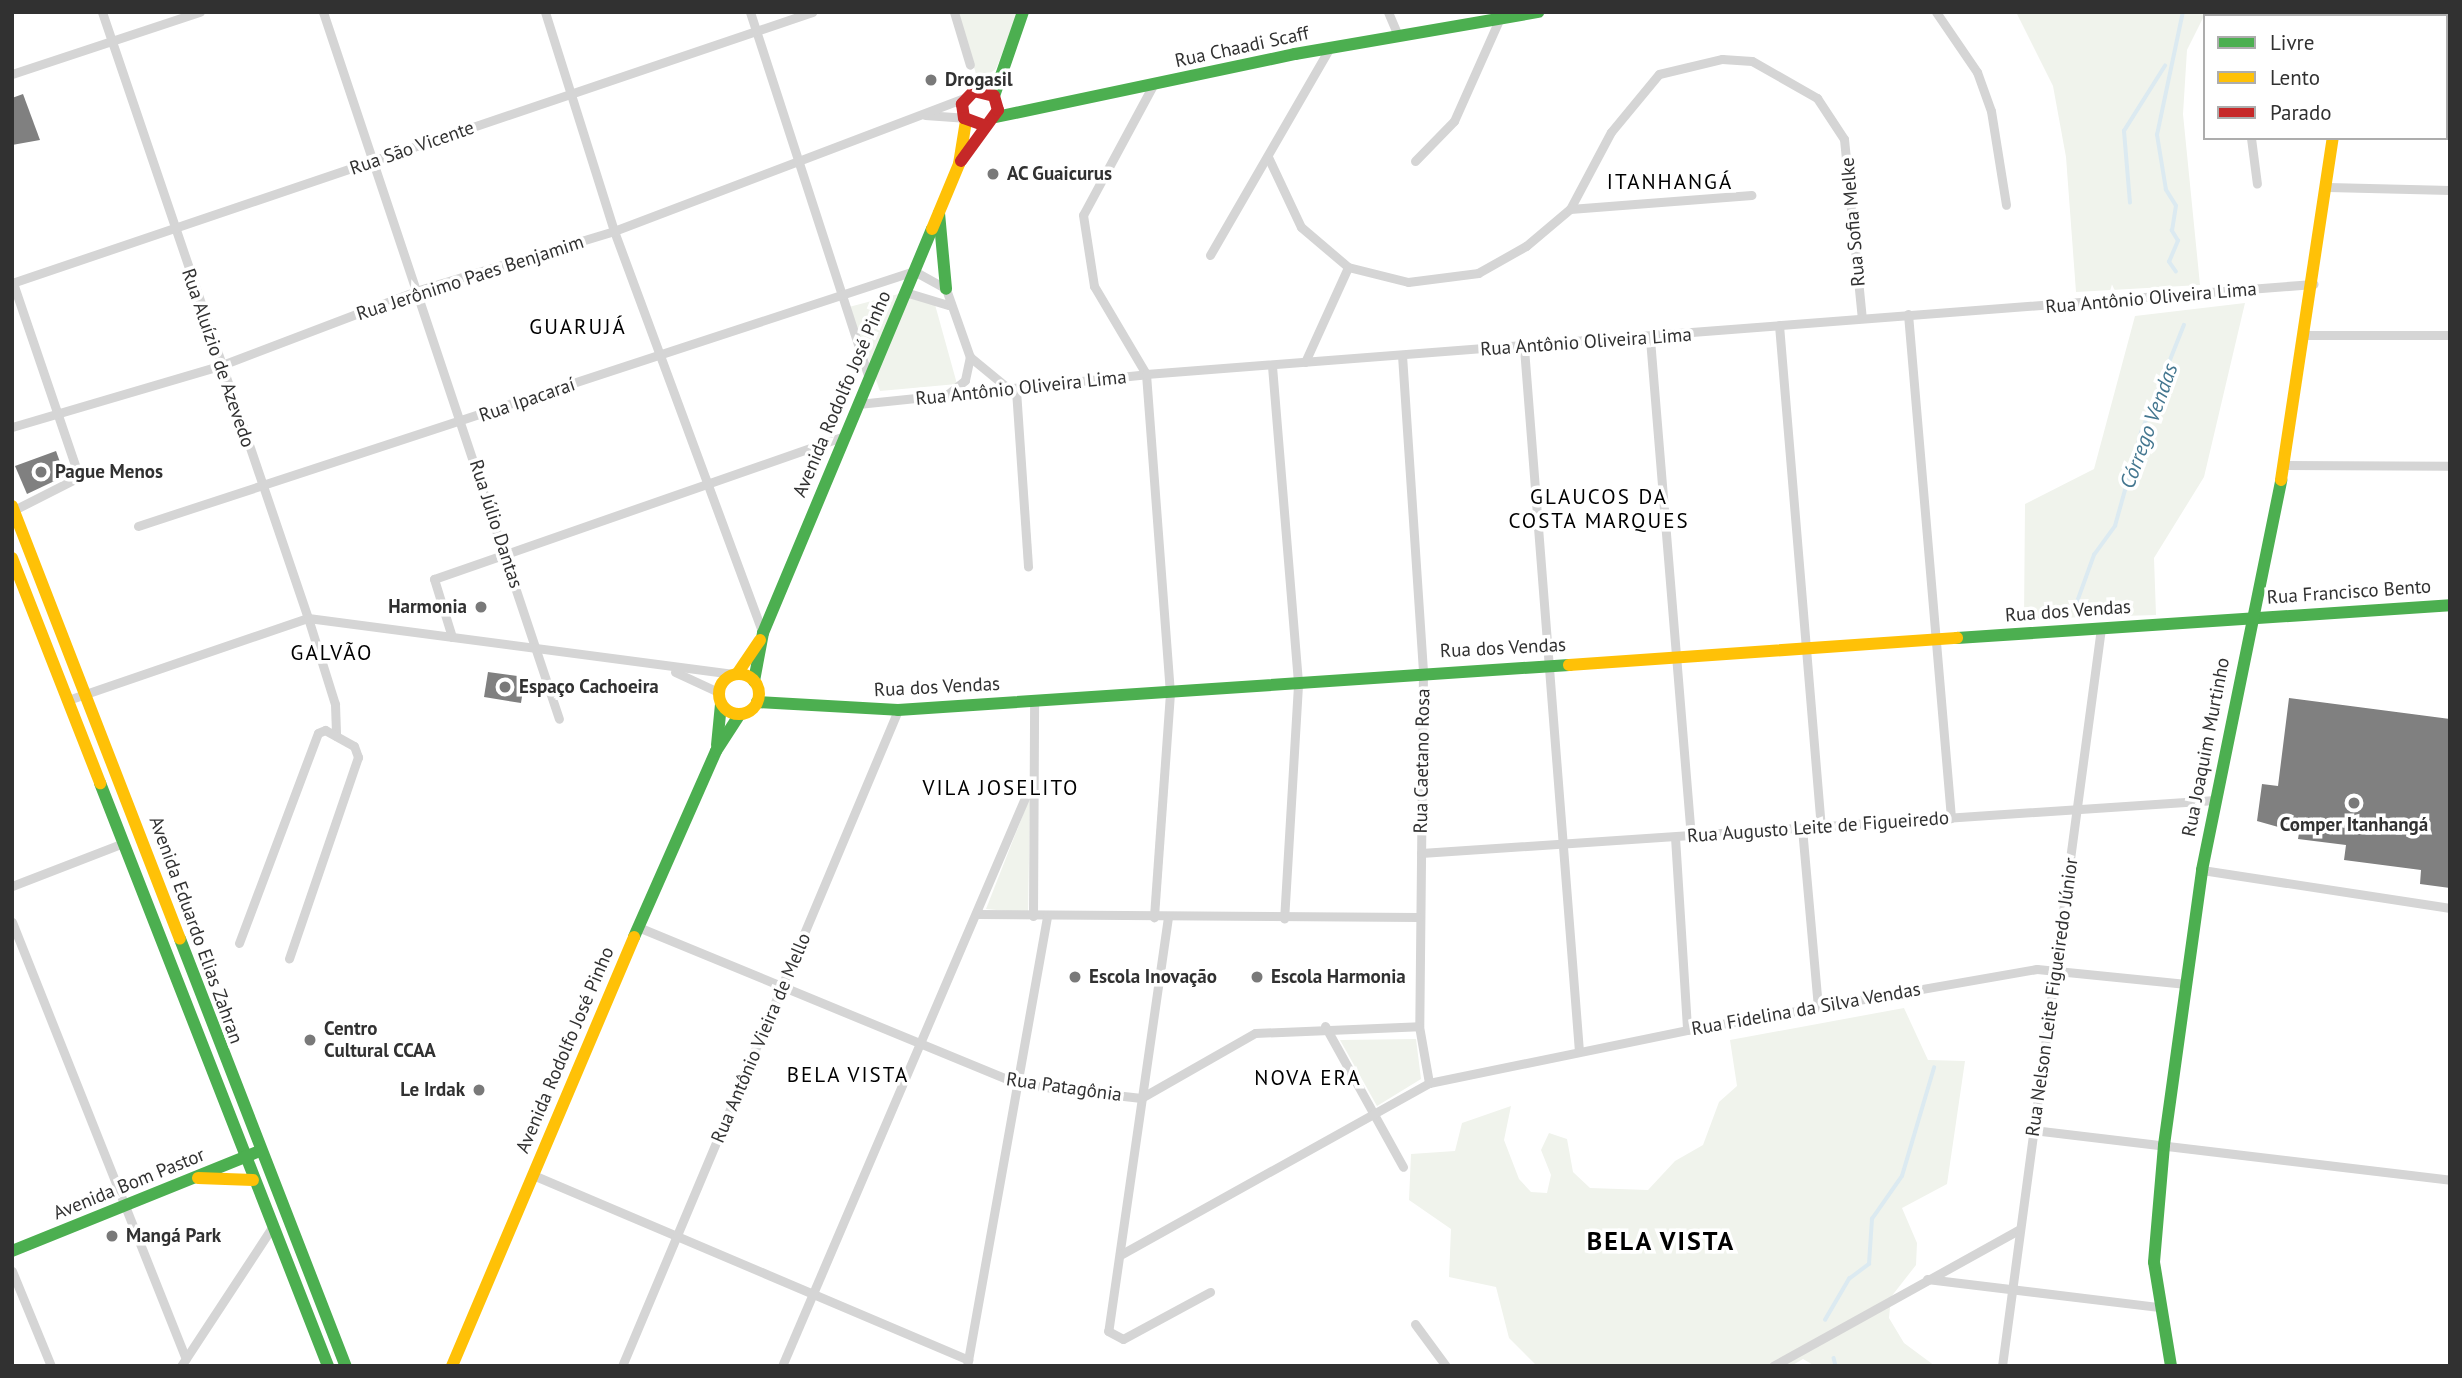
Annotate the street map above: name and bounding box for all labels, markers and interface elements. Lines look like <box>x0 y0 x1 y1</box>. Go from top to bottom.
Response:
legend <box>2203 14 2448 140</box>
street label: Rua Chaadi Scaff <box>1173 22 1311 72</box>
text: Livre <box>2270 29 2314 56</box>
text: Lento <box>2270 64 2320 91</box>
place label: Drogasil <box>945 69 1012 91</box>
marker: Drogasil <box>923 72 939 88</box>
text: Parado <box>2270 99 2332 126</box>
street label: Rua São Vicente <box>347 116 477 180</box>
street label: Rua Sofia Melke <box>1836 156 1870 288</box>
place label: AC Guaicurus <box>1007 163 1113 185</box>
marker: AC Guaicurus <box>985 166 1001 182</box>
district label: ITANHANGÁ <box>1608 169 1732 195</box>
street label: Rua Jerônimo Paes Benjamim <box>354 230 586 326</box>
street label: Rua Aluízio de Azevedo <box>176 265 260 451</box>
street label: Rua Antônio Oliveira Lima <box>2044 277 2258 319</box>
street label: Avenida Rodolfo José Pinho <box>788 287 896 501</box>
district label: GUARUJÁ <box>530 314 626 340</box>
street label: Rua Antônio Oliveira Lima <box>1479 323 1693 361</box>
water label: Córrego Vendas <box>2115 360 2183 492</box>
street label: Rua Antônio Oliveira Lima <box>914 366 1128 410</box>
street label: Rua Ipacaraí <box>476 373 578 427</box>
street label: Rua Júlio Dantas <box>465 457 527 591</box>
place label: Pague Menos <box>55 461 163 483</box>
marker: Pague Menos <box>33 464 49 480</box>
district label: GLAUCOS DA COSTA MARQUES <box>1510 484 1688 534</box>
street label: Rua Francisco Bento <box>2266 575 2432 609</box>
street label: Rua dos Vendas <box>2004 595 2132 627</box>
place label: Harmonia <box>388 596 467 618</box>
marker: Harmonia <box>473 599 489 615</box>
street label: Rua dos Vendas <box>1439 633 1567 663</box>
district label: GALVÃO <box>291 640 373 666</box>
street label: Rua Joaquim Murtinho <box>2177 656 2235 838</box>
street label: Rua dos Vendas <box>873 672 1001 702</box>
place label: Espaço Cachoeira <box>519 676 659 698</box>
marker: Espaço Cachoeira <box>497 679 513 695</box>
street label: Rua Caetano Rosa <box>1409 688 1435 834</box>
district label: VILA JOSELITO <box>924 775 1078 801</box>
marker: Comper Itanhangá <box>2346 795 2362 811</box>
street label: Rua Augusto Leite de Figueiredo <box>1686 806 1950 848</box>
street label: Avenida Eduardo Elias Zahran <box>144 813 248 1047</box>
place label: Comper Itanhangá <box>2280 814 2428 836</box>
street label: Rua Nelson Leite Figueiredo Júnior <box>2021 856 2083 1138</box>
street label: Rua Antônio Vieira de Mello <box>706 929 816 1147</box>
street label: Avenida Rodolfo José Pinho <box>511 943 619 1157</box>
place label: Escola Inovação <box>1089 966 1217 988</box>
place label: Escola Harmonia <box>1271 966 1406 988</box>
marker: Escola Inovação <box>1067 969 1083 985</box>
marker: Escola Harmonia <box>1249 969 1265 985</box>
street label: Rua Fidelina da Silva Vendas <box>1689 978 1923 1040</box>
place label: Centro Cultural CCAA <box>324 1018 436 1062</box>
marker: Centro Cultural CCAA <box>302 1032 318 1048</box>
district label: BELA VISTA <box>787 1062 909 1088</box>
district label: NOVA ERA <box>1255 1065 1361 1091</box>
street label: Rua Patagônia <box>1005 1068 1123 1106</box>
place label: Le Irdak <box>400 1079 465 1101</box>
marker: Le Irdak <box>471 1082 487 1098</box>
street label: Avenida Bom Pastor <box>50 1143 208 1225</box>
place label: Mangá Park <box>126 1225 221 1247</box>
district label: BELA VISTA <box>1587 1225 1735 1257</box>
marker: Mangá Park <box>104 1228 120 1244</box>

